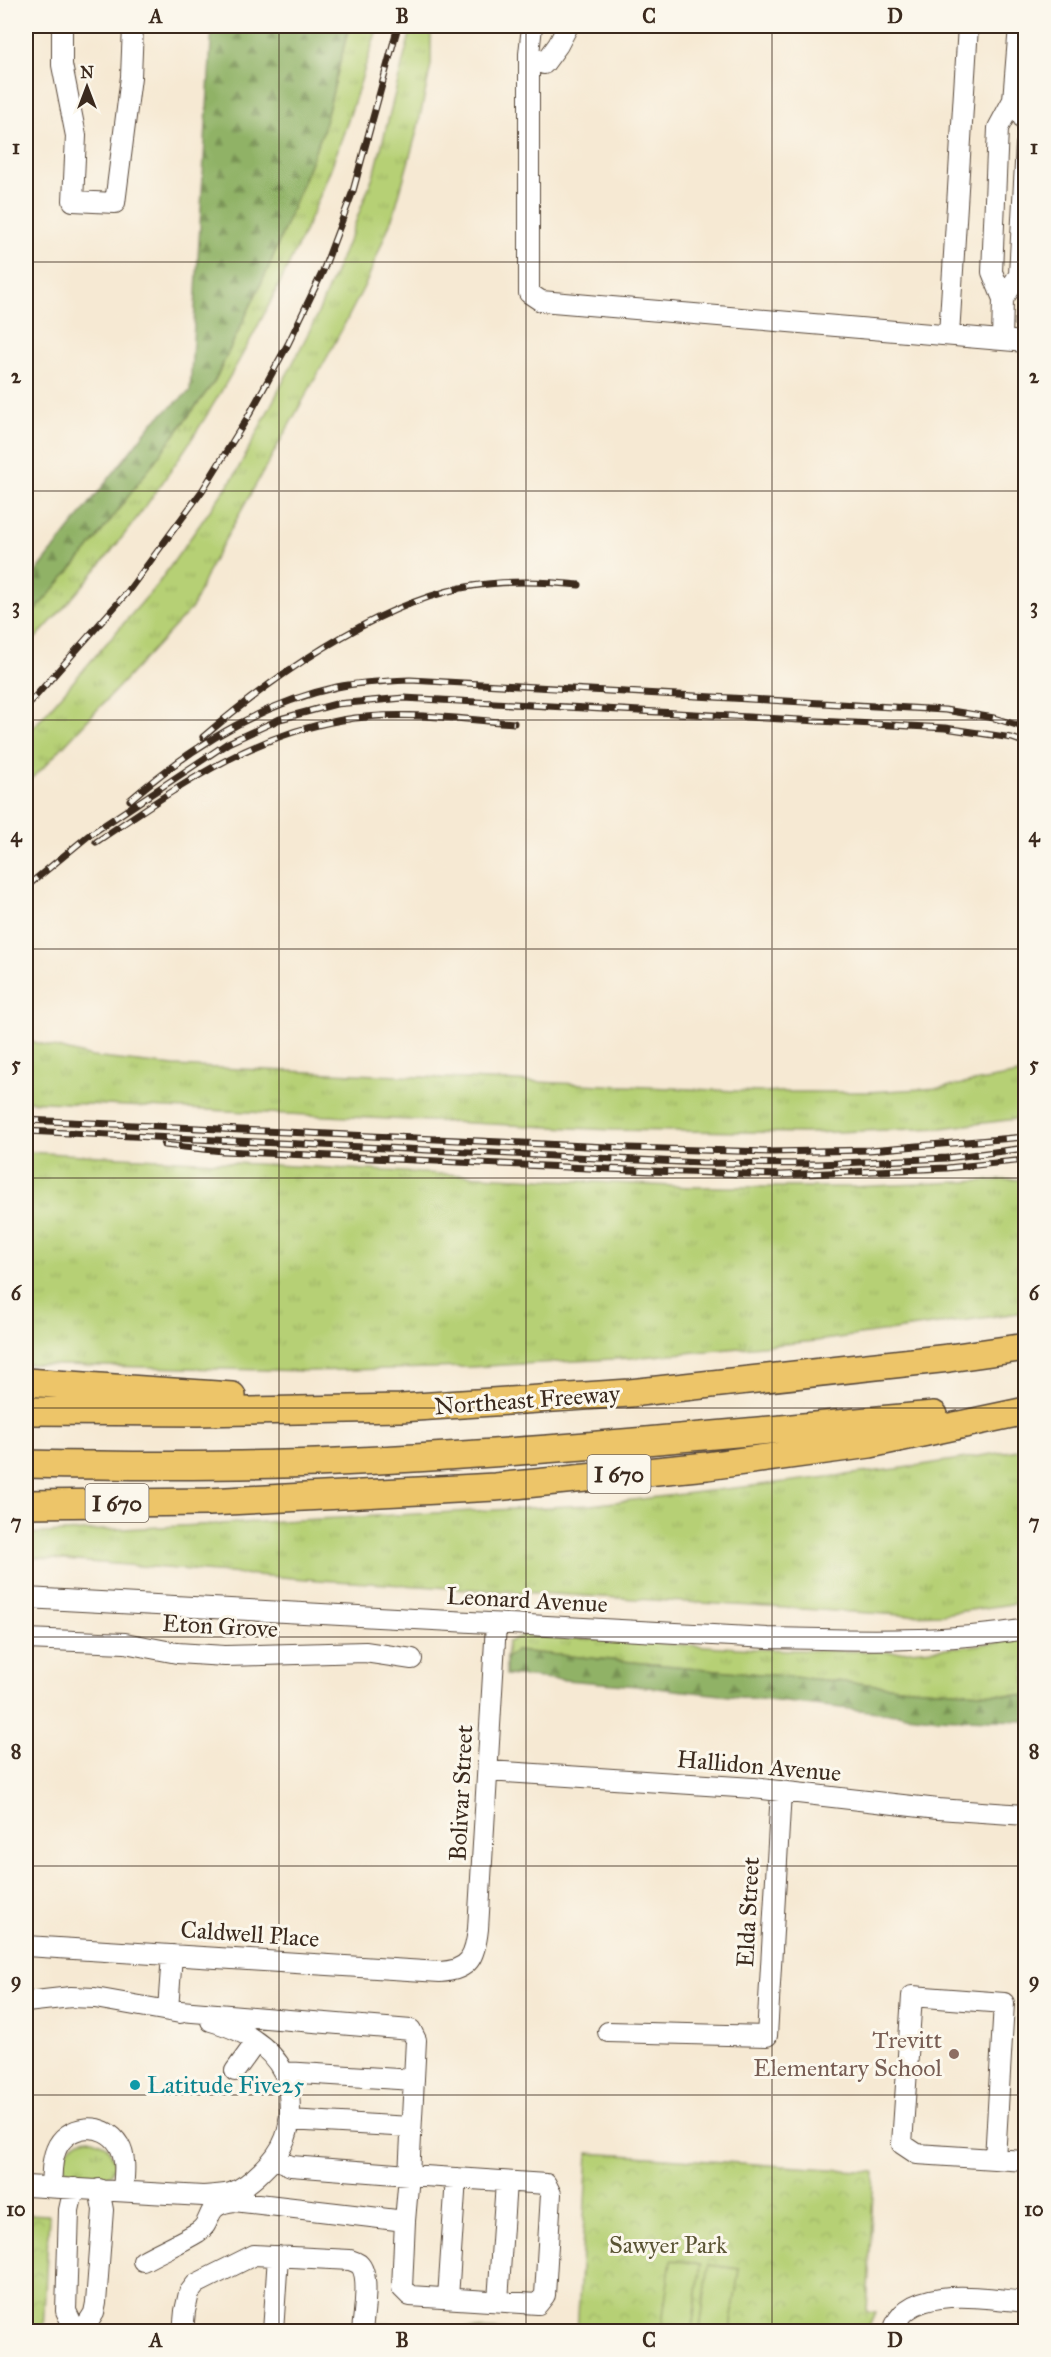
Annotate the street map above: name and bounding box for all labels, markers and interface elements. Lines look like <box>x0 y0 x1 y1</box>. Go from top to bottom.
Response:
text: A <box>147 4 163 28</box>
text: B <box>395 4 409 28</box>
text: C <box>642 4 656 28</box>
text: D <box>887 4 903 28</box>
north arrow <box>57 57 117 117</box>
text: N <box>80 63 94 82</box>
text: 1 <box>12 135 20 159</box>
text: 1 <box>1030 135 1038 159</box>
text: 2 <box>11 364 22 388</box>
text: 2 <box>1029 364 1040 388</box>
text: 3 <box>12 594 20 619</box>
text: 3 <box>1030 594 1038 619</box>
text: 4 <box>10 823 22 848</box>
text: 4 <box>1028 823 1040 848</box>
text: 5 <box>11 1052 21 1076</box>
text: 5 <box>1029 1052 1039 1076</box>
text: 6 <box>11 1281 23 1305</box>
text: 6 <box>1029 1281 1041 1305</box>
street label: Northeast Freeway <box>433 1378 622 1421</box>
road number: I 670 <box>588 1455 650 1493</box>
road number: I 670 <box>86 1484 148 1522</box>
text: 7 <box>11 1510 22 1534</box>
text: 7 <box>1029 1510 1040 1534</box>
street label: Leonard Avenue <box>446 1581 608 1619</box>
street label: Eton Grove <box>161 1608 279 1644</box>
street label: Bolivar Street <box>442 1724 480 1862</box>
text: 8 <box>11 1739 21 1763</box>
text: 8 <box>1029 1739 1039 1763</box>
street label: Hallidon Avenue <box>676 1744 842 1788</box>
street label: Elda Street <box>730 1855 766 1968</box>
street label: Caldwell Place <box>180 1914 320 1954</box>
text: 9 <box>11 1968 21 1993</box>
text: 9 <box>1029 1968 1039 1993</box>
place label: Trevitt Elementary School <box>753 2025 943 2083</box>
marker: Trevitt Elementary School <box>947 2047 961 2061</box>
place label: Latitude Five25 <box>147 2070 304 2100</box>
marker: Latitude Five25 <box>128 2078 142 2092</box>
text: 10 <box>6 2197 26 2221</box>
text: 10 <box>1024 2197 1044 2221</box>
park label: Sawyer Park <box>609 2230 728 2260</box>
text: A <box>147 2328 163 2352</box>
text: B <box>395 2328 409 2352</box>
text: C <box>642 2328 656 2352</box>
text: D <box>887 2328 903 2352</box>

